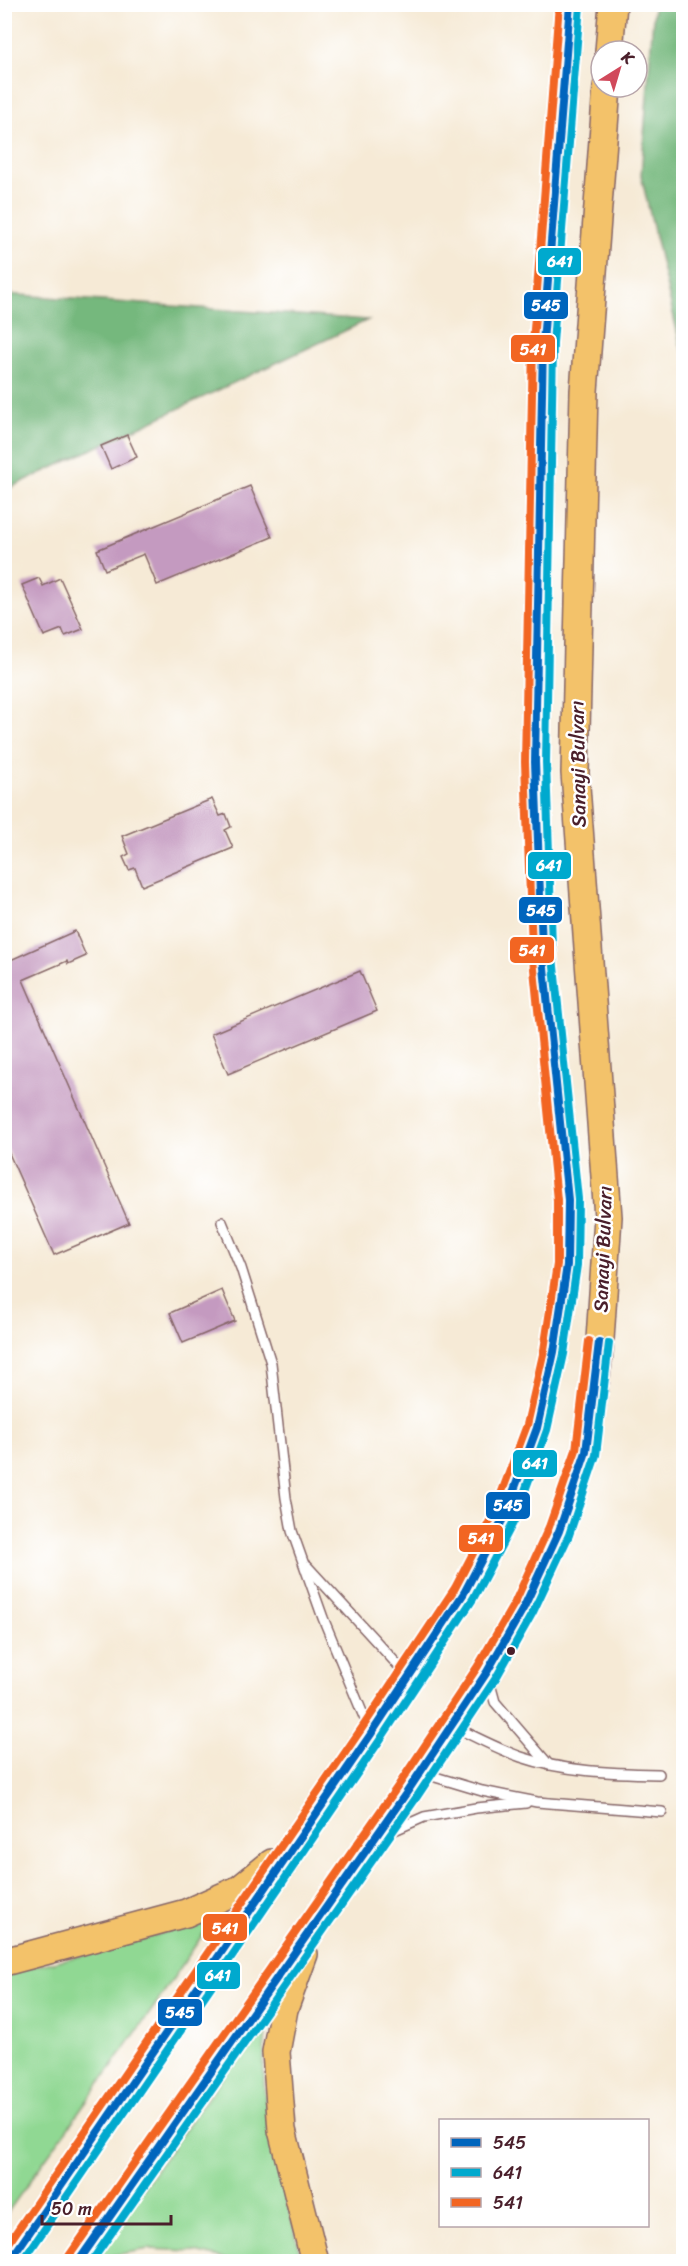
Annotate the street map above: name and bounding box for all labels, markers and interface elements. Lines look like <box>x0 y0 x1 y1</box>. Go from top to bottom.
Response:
north arrow <box>589 39 649 99</box>
text: K <box>614 42 641 73</box>
line badge: 641 <box>537 247 582 276</box>
text: 641 <box>546 247 573 276</box>
line badge: 545 <box>523 291 569 320</box>
text: 545 <box>531 291 561 320</box>
line badge: 541 <box>510 334 556 363</box>
text: 541 <box>520 335 546 364</box>
street label: Sanayi Bulvarı <box>559 700 597 828</box>
line badge: 641 <box>527 851 572 880</box>
text: 641 <box>535 851 562 880</box>
line badge: 545 <box>518 896 563 924</box>
text: 545 <box>526 896 556 925</box>
line badge: 541 <box>509 936 555 964</box>
text: 541 <box>519 936 545 965</box>
street label: Sanayi Bulvarı <box>583 1185 623 1313</box>
line badge: 641 <box>512 1449 558 1478</box>
text: 641 <box>521 1449 548 1478</box>
line badge: 545 <box>485 1491 531 1520</box>
text: 545 <box>493 1491 523 1520</box>
line badge: 541 <box>458 1524 504 1553</box>
text: 541 <box>468 1524 494 1553</box>
unlabelled marker <box>505 1645 517 1657</box>
line badge: 541 <box>202 1913 248 1942</box>
text: 541 <box>212 1914 238 1943</box>
line badge: 641 <box>196 1961 241 1990</box>
text: 641 <box>204 1961 231 1990</box>
line badge: 545 <box>157 1998 203 2027</box>
text: 545 <box>165 1998 195 2027</box>
legend <box>439 2119 649 2227</box>
text: 545 <box>493 2127 526 2159</box>
text: 641 <box>493 2157 522 2189</box>
text: 541 <box>493 2187 523 2219</box>
scale bar <box>42 2188 171 2226</box>
text: 50 m <box>51 2193 92 2225</box>

